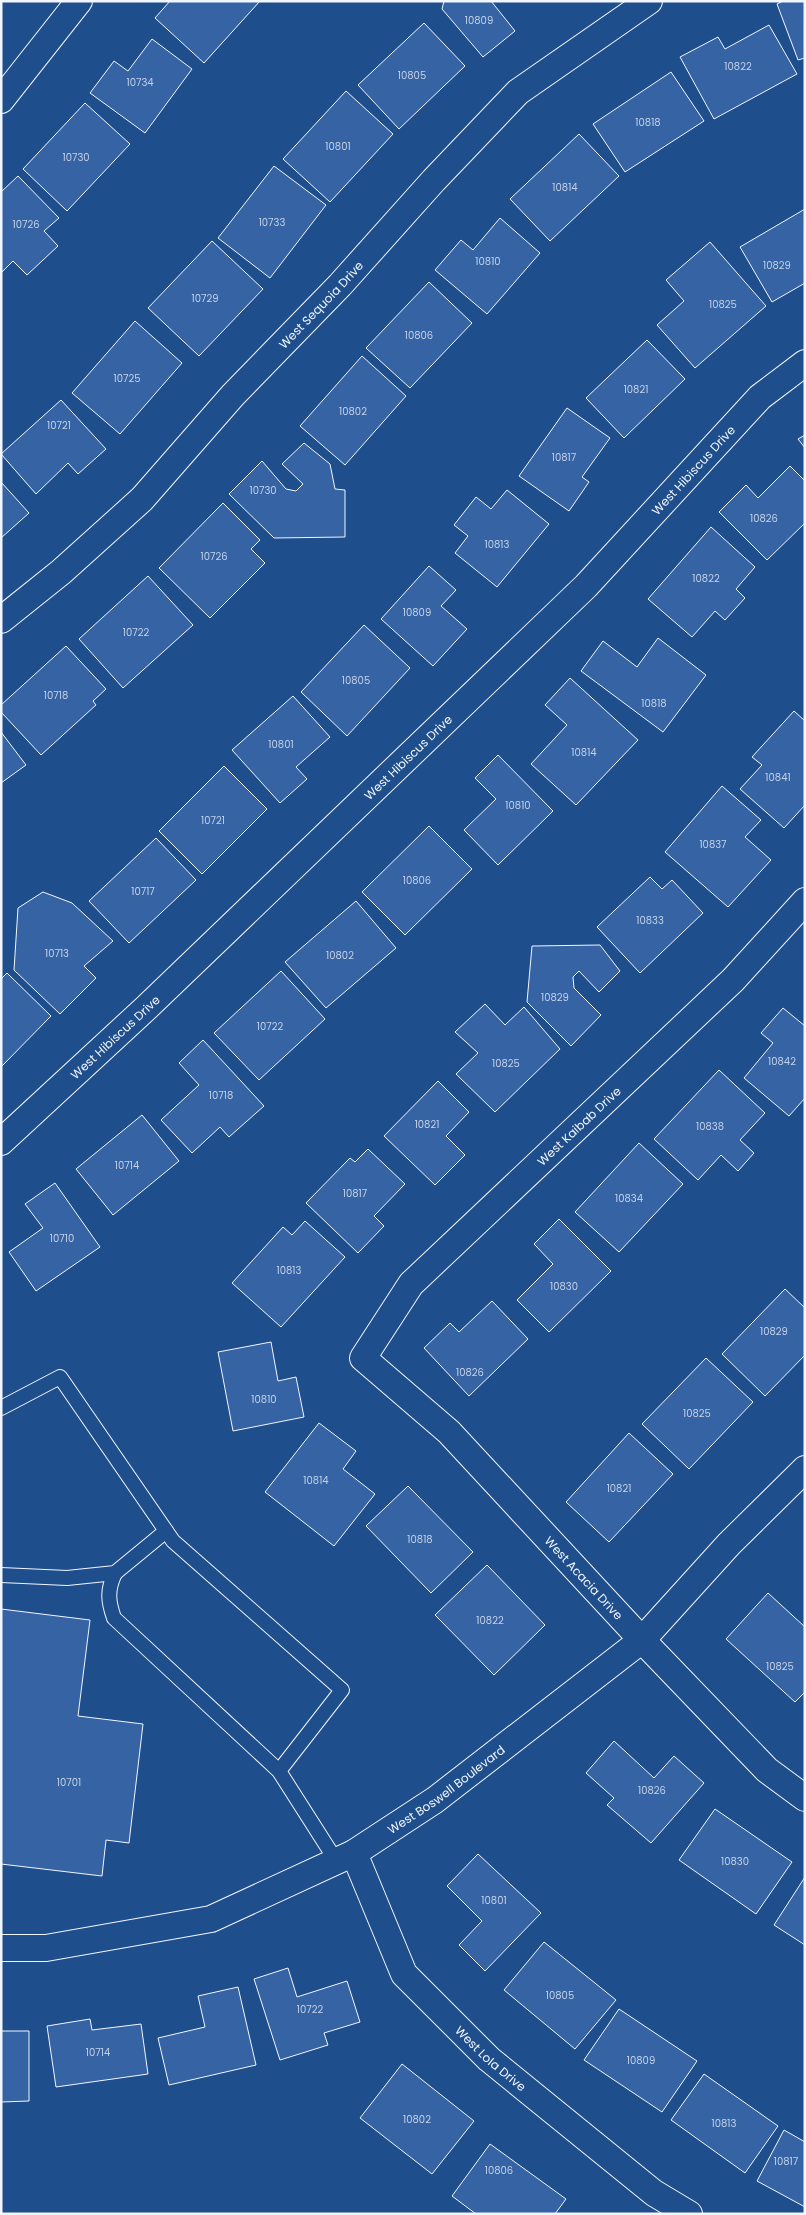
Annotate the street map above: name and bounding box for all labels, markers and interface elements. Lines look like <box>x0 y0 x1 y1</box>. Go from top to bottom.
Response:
house number: 10809 <box>465 13 493 28</box>
house number: 10822 <box>724 59 752 74</box>
house number: 10805 <box>398 68 426 83</box>
house number: 10734 <box>126 75 154 90</box>
house number: 10818 <box>635 115 661 130</box>
house number: 10801 <box>325 139 351 154</box>
house number: 10730 <box>62 150 90 165</box>
house number: 10814 <box>552 180 578 195</box>
house number: 10733 <box>259 215 285 230</box>
house number: 10726 <box>12 217 40 232</box>
house number: 10810 <box>475 254 501 269</box>
street label: West Sequoia Drive <box>274 257 366 352</box>
house number: 10829 <box>763 258 791 273</box>
house number: 10729 <box>192 291 219 306</box>
house number: 10825 <box>709 297 737 312</box>
house number: 10806 <box>405 328 433 343</box>
house number: 10725 <box>114 371 140 386</box>
house number: 10821 <box>624 382 648 397</box>
house number: 10802 <box>339 404 367 419</box>
house number: 10721 <box>47 418 71 433</box>
street label: West Hibiscus Drive <box>647 421 739 518</box>
house number: 10817 <box>552 450 577 465</box>
house number: 10730 <box>249 483 277 498</box>
house number: 10826 <box>750 511 778 526</box>
house number: 10813 <box>485 537 510 552</box>
house number: 10726 <box>200 549 228 564</box>
house number: 10822 <box>692 571 720 586</box>
house number: 10809 <box>403 605 431 620</box>
house number: 10722 <box>123 625 149 640</box>
house number: 10805 <box>342 673 370 688</box>
house number: 10718 <box>44 688 68 703</box>
house number: 10818 <box>641 696 667 711</box>
street label: West Hibiscus Drive <box>360 711 455 803</box>
house number: 10801 <box>268 737 294 752</box>
house number: 10814 <box>571 745 597 760</box>
house number: 10841 <box>765 770 791 785</box>
house number: 10810 <box>505 798 531 813</box>
house number: 10721 <box>201 813 225 828</box>
house number: 10837 <box>699 837 727 852</box>
house number: 10806 <box>403 873 431 888</box>
house number: 10717 <box>131 884 155 899</box>
house number: 10833 <box>636 913 664 928</box>
house number: 10713 <box>45 946 69 961</box>
house number: 10802 <box>326 948 354 963</box>
house number: 10829 <box>541 990 569 1005</box>
street label: West Hibiscus Drive <box>66 991 163 1082</box>
house number: 10722 <box>257 1019 283 1034</box>
house number: 10842 <box>768 1054 796 1069</box>
house number: 10825 <box>492 1056 520 1071</box>
street label: West Kaibab Drive <box>533 1083 625 1169</box>
house number: 10718 <box>209 1088 233 1103</box>
house number: 10821 <box>415 1117 439 1132</box>
house number: 10838 <box>696 1119 724 1134</box>
house number: 10714 <box>115 1158 139 1173</box>
house number: 10817 <box>343 1186 368 1201</box>
house number: 10834 <box>615 1191 643 1206</box>
house number: 10710 <box>50 1231 74 1246</box>
house number: 10813 <box>277 1263 302 1278</box>
house number: 10830 <box>550 1279 578 1294</box>
house number: 10829 <box>760 1324 788 1339</box>
house number: 10826 <box>456 1365 484 1380</box>
house number: 10810 <box>251 1392 277 1407</box>
house number: 10825 <box>683 1406 711 1421</box>
house number: 10814 <box>303 1473 329 1488</box>
house number: 10821 <box>607 1481 631 1496</box>
house number: 10818 <box>407 1532 433 1547</box>
street label: West Acacia Drive <box>541 1532 627 1623</box>
house number: 10822 <box>476 1613 504 1628</box>
house number: 10825 <box>766 1659 794 1674</box>
street label: West Boswell Boulevard <box>384 1741 508 1838</box>
house number: 10701 <box>57 1775 81 1790</box>
house number: 10826 <box>638 1783 666 1798</box>
house number: 10830 <box>721 1854 749 1869</box>
house number: 10801 <box>481 1893 507 1908</box>
house number: 10805 <box>546 1988 574 2003</box>
house number: 10722 <box>297 2002 323 2017</box>
street label: West Lola Drive <box>452 2022 530 2095</box>
house number: 10714 <box>86 2045 110 2060</box>
house number: 10809 <box>627 2053 655 2068</box>
house number: 10802 <box>403 2112 431 2127</box>
house number: 10813 <box>712 2116 737 2131</box>
house number: 10817 <box>774 2154 799 2169</box>
house number: 10806 <box>485 2163 513 2178</box>

